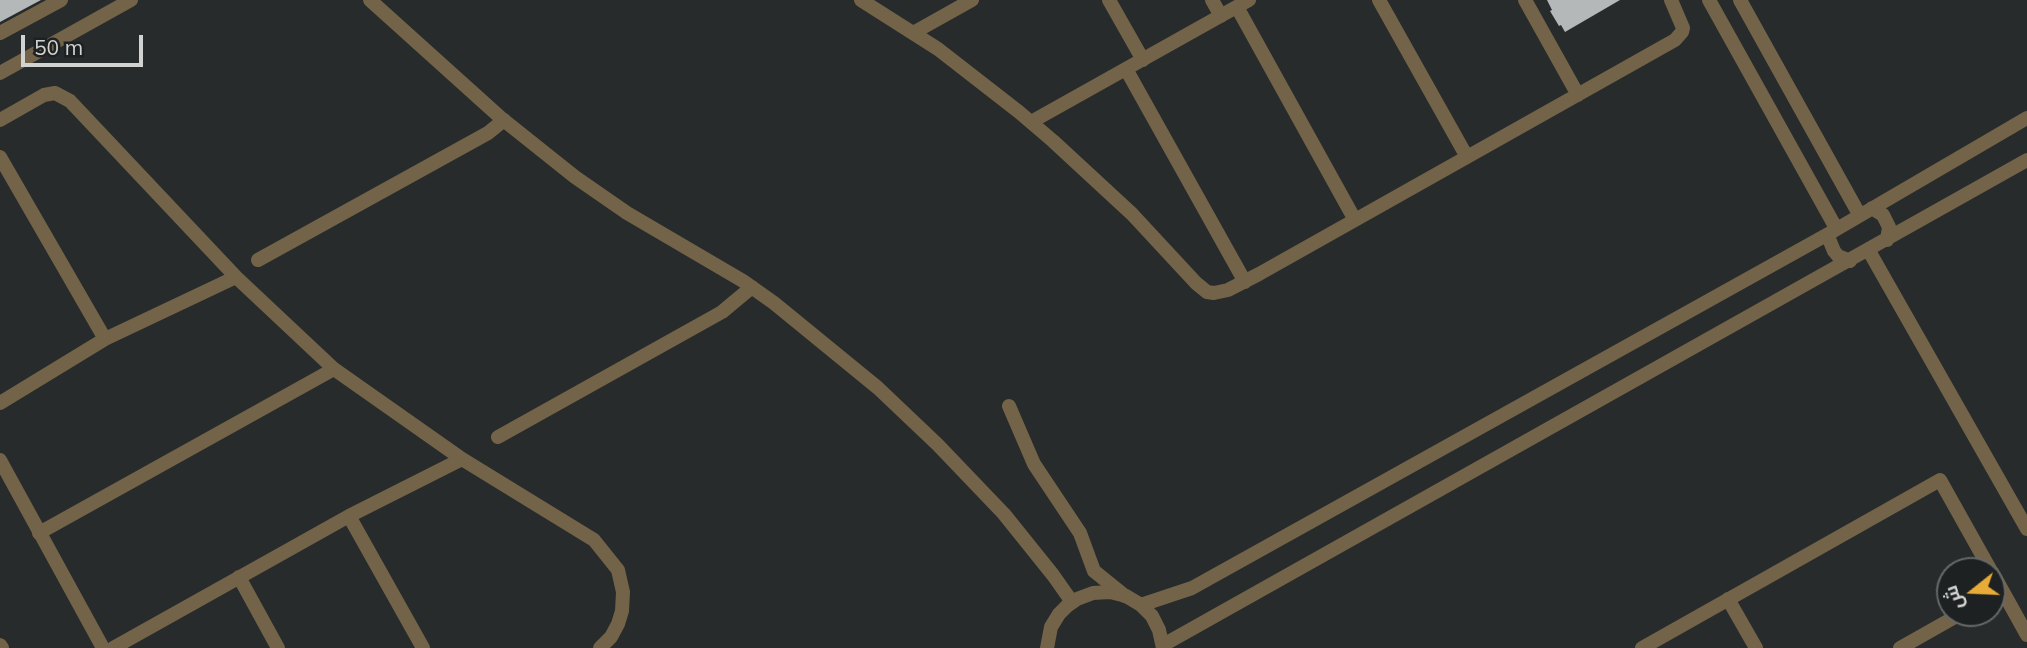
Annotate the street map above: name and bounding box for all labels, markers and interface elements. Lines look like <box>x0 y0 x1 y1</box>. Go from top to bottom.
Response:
scale bar <box>24 21 147 65</box>
text: 50 m <box>34 34 83 60</box>
north arrow <box>1936 557 2006 627</box>
text: ش <box>1938 583 1968 613</box>

